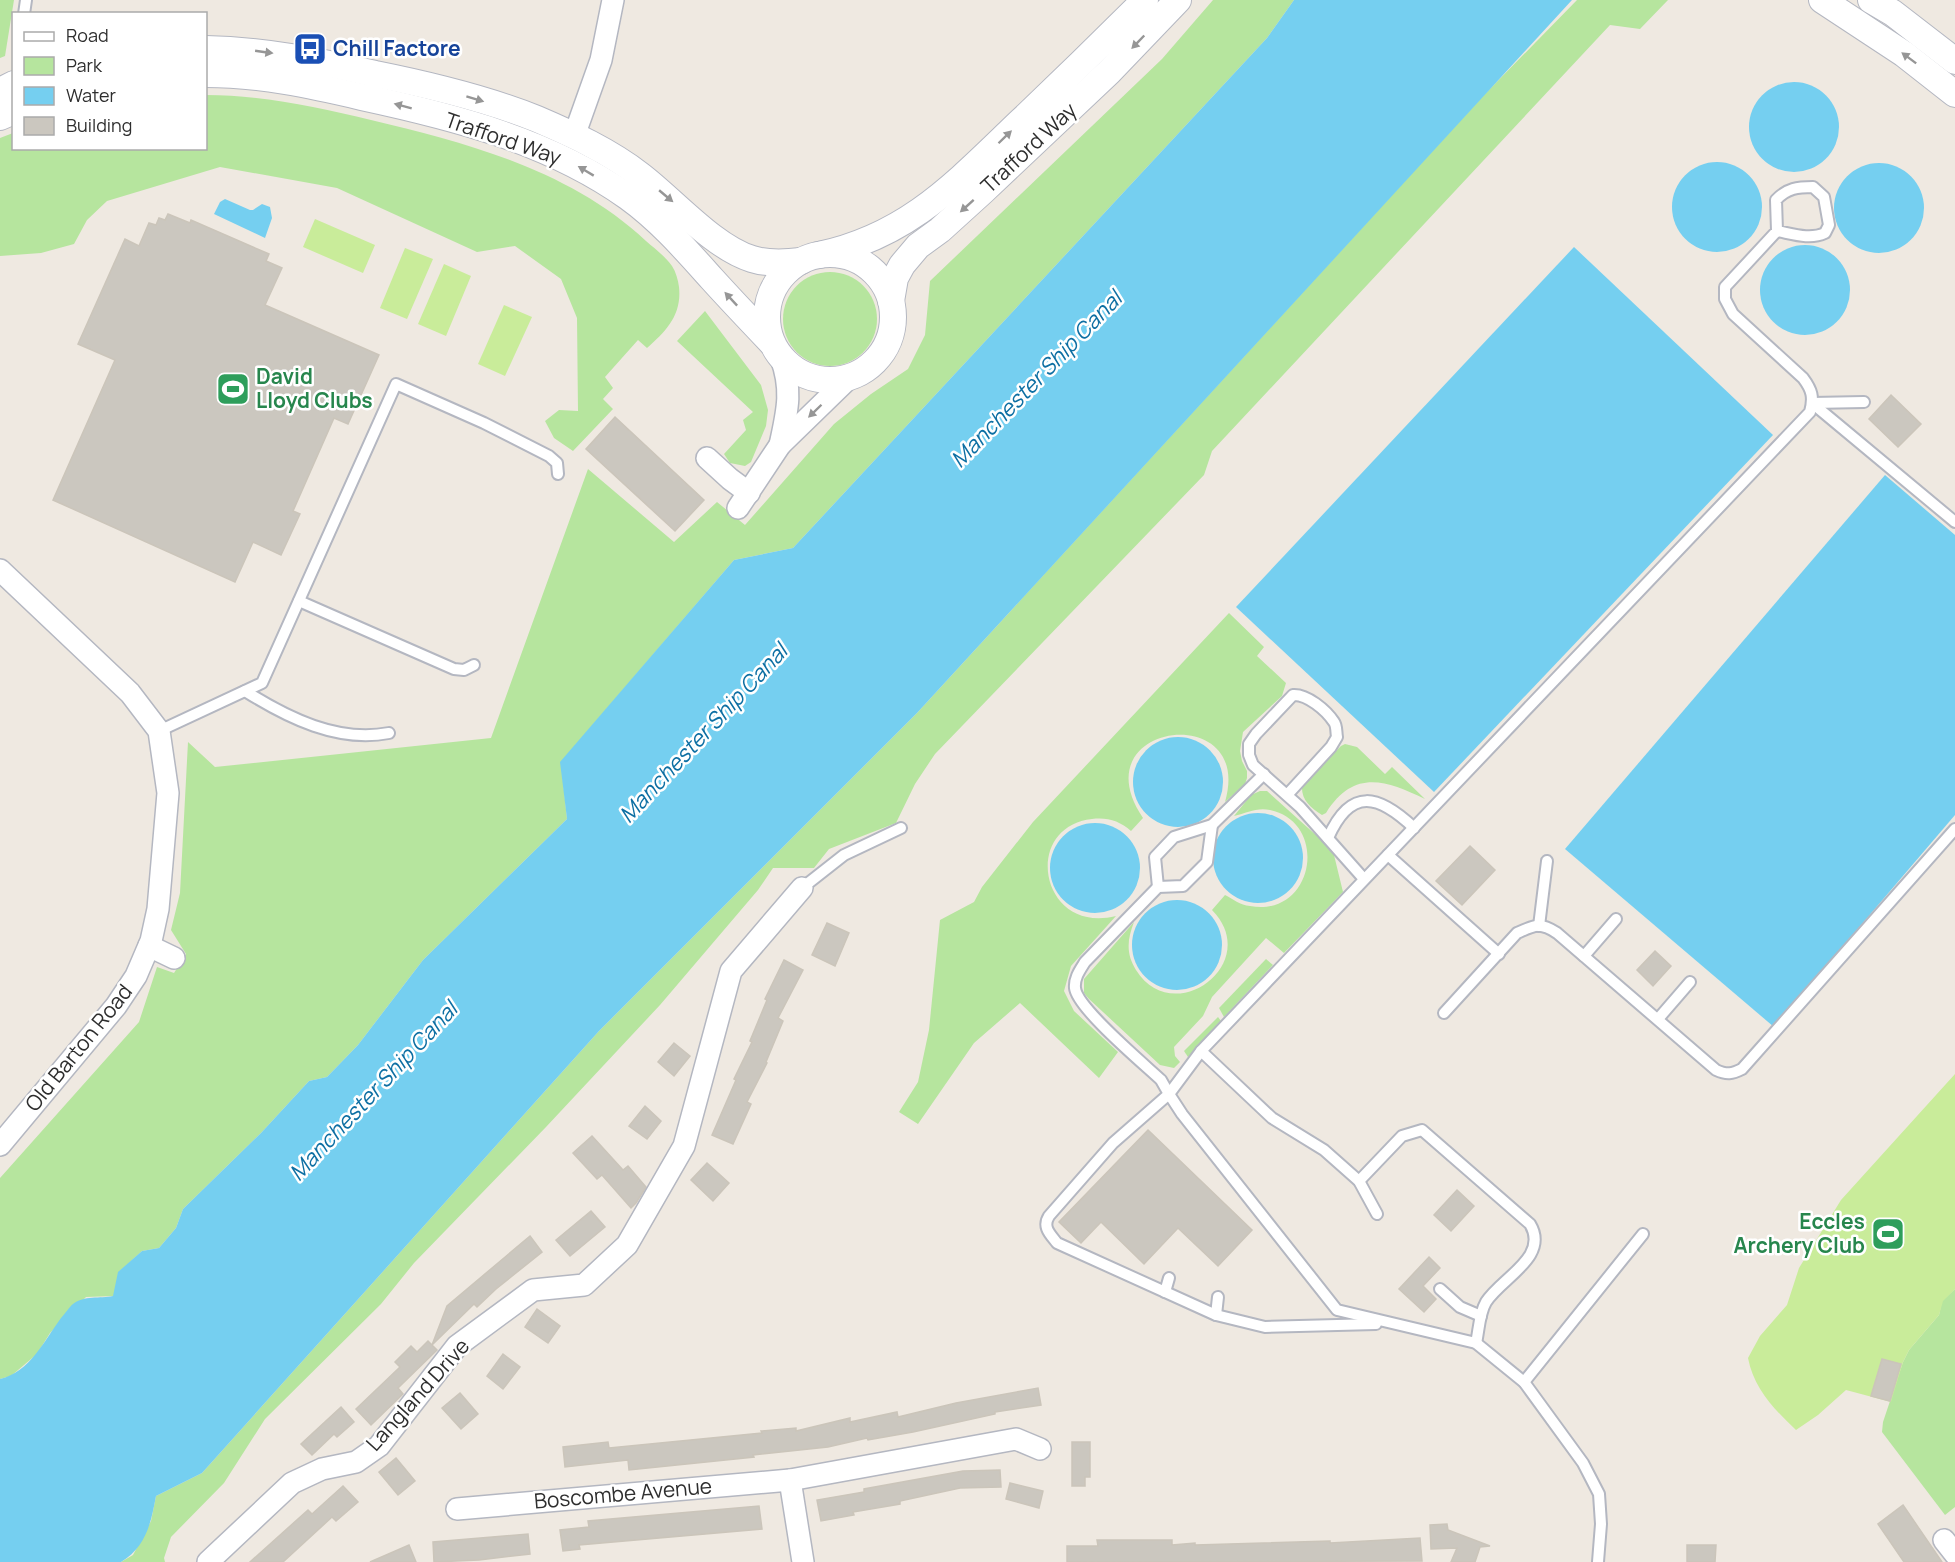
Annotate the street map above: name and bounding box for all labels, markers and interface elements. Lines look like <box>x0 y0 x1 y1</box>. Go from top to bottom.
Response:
legend <box>12 12 207 150</box>
text: Road <box>66 23 109 47</box>
bus stop icon: Chill Factore <box>292 31 328 67</box>
place label: Chill Factore <box>333 34 461 62</box>
one-way arrow <box>1131 35 1145 50</box>
one-way arrow <box>254 48 273 57</box>
text: Park <box>66 53 103 77</box>
one-way arrow <box>1901 53 1916 65</box>
text: Water <box>66 83 116 107</box>
one-way arrow <box>466 94 484 104</box>
street label: Trafford Way <box>975 96 1082 199</box>
one-way arrow <box>393 101 411 110</box>
street label: Trafford Way <box>442 105 565 171</box>
text: Building <box>66 113 132 137</box>
one-way arrow <box>997 130 1011 144</box>
one-way arrow <box>578 165 594 176</box>
one-way arrow <box>658 189 673 201</box>
one-way arrow <box>960 199 975 212</box>
water label: Manchester Ship Canal <box>944 282 1130 474</box>
one-way arrow <box>725 292 738 307</box>
place label: David Lloyd Clubs <box>256 362 373 414</box>
sports icon: David Lloyd Clubs <box>215 371 251 407</box>
one-way arrow <box>809 403 823 417</box>
water label: Manchester Ship Canal <box>612 635 796 829</box>
street label: Old Barton Road <box>18 978 138 1117</box>
water label: Manchester Ship Canal <box>282 993 466 1187</box>
place label: Eccles Archery Club <box>1733 1207 1865 1259</box>
sports icon: Eccles Archery Club <box>1870 1216 1906 1252</box>
street label: Langland Drive <box>359 1332 475 1456</box>
street label: Boscombe Avenue <box>533 1471 713 1515</box>

